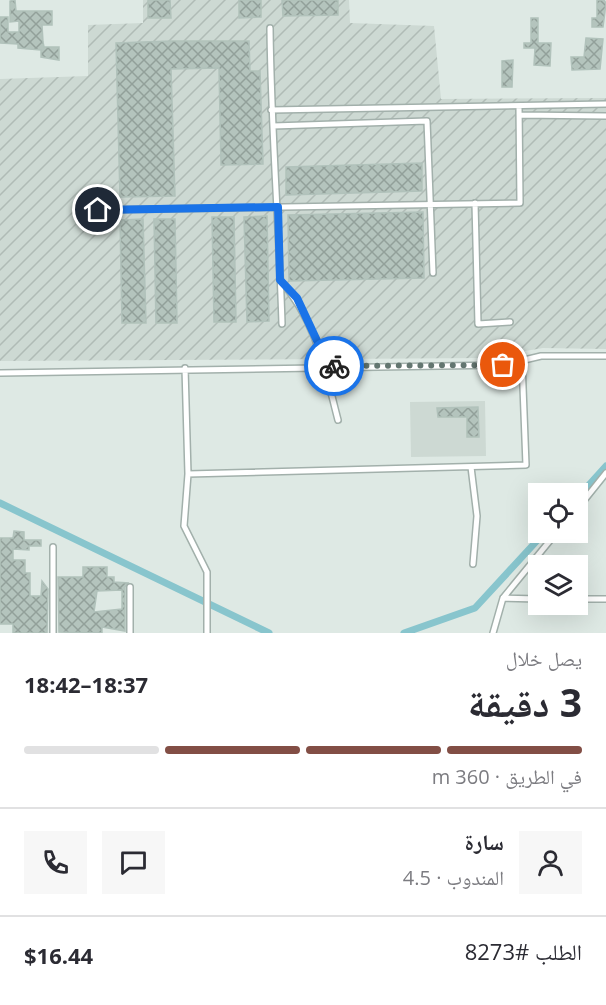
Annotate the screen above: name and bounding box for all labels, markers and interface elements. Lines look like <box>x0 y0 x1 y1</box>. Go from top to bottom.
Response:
pin <box>72 184 123 235</box>
icon: home <box>81 193 114 226</box>
courier <box>304 336 364 396</box>
pin <box>477 339 528 390</box>
icon: bag <box>486 348 519 381</box>
icon: bike <box>318 350 351 383</box>
map controls <box>528 483 588 615</box>
button: locate <box>528 483 588 543</box>
button: layers <box>528 555 588 615</box>
text: يصل خلال <box>506 645 582 672</box>
text: 18:37–18:42 <box>24 669 148 699</box>
text: 3 دقيقة <box>468 675 582 728</box>
text: في الطريق · 360 m <box>432 763 582 790</box>
text: سارة <box>465 826 504 856</box>
button: phone <box>24 831 87 894</box>
button: chat <box>102 831 165 894</box>
button: person <box>519 831 582 894</box>
text: المندوب · 4.5 <box>403 864 504 891</box>
text: الطلب #8273 <box>465 936 582 966</box>
text: $16.44 <box>24 940 93 970</box>

